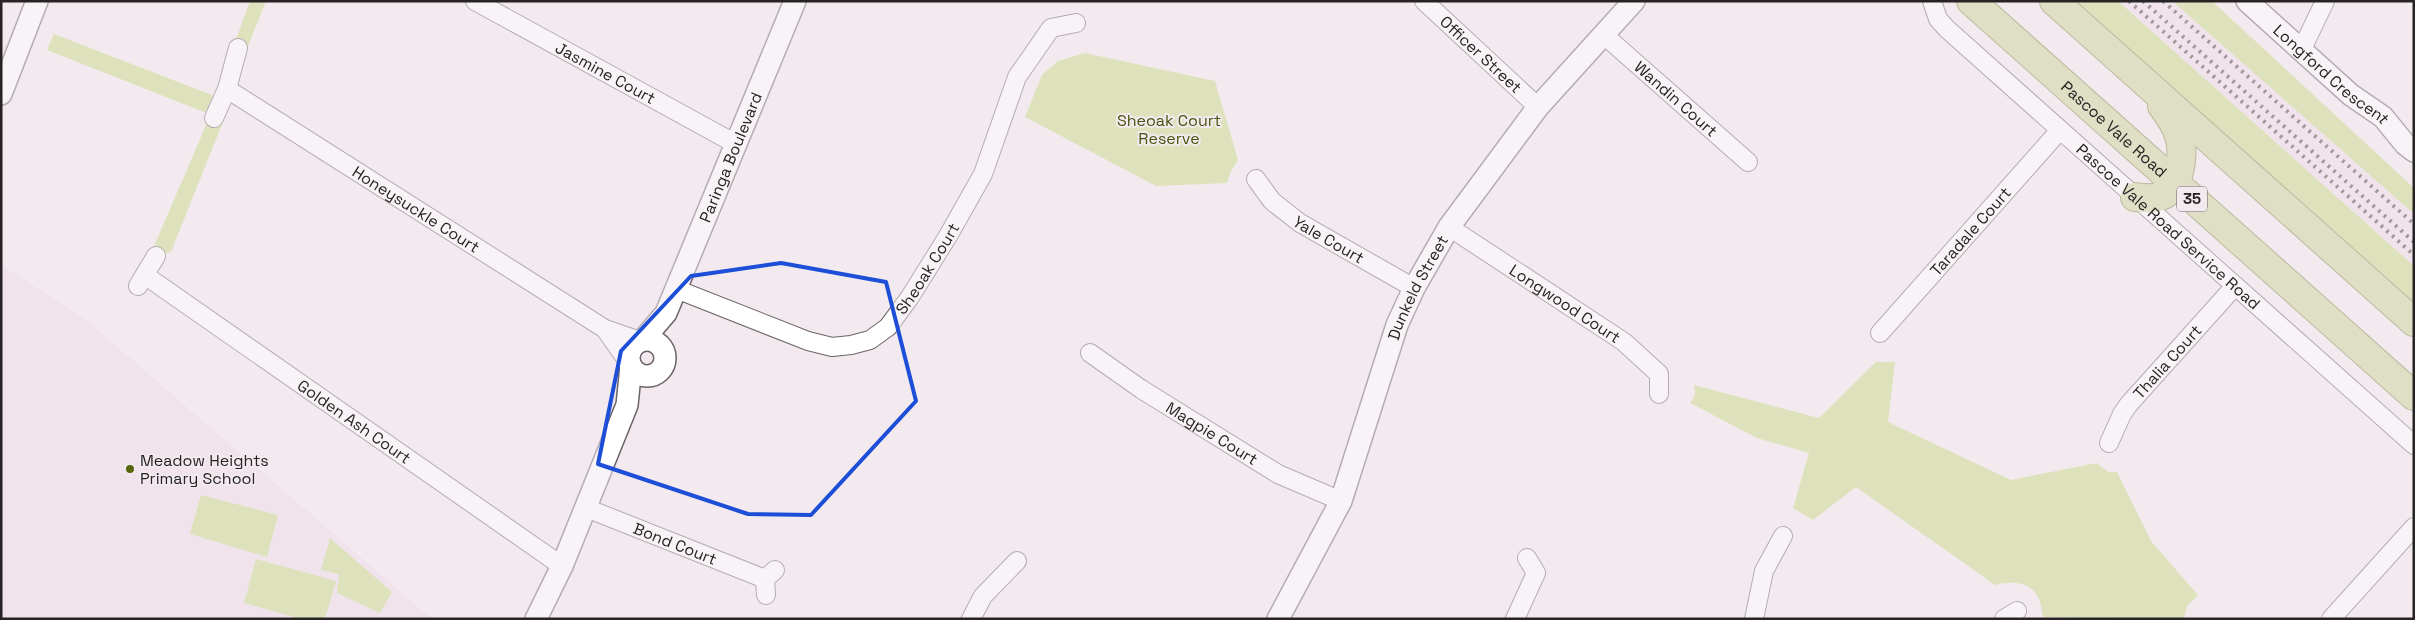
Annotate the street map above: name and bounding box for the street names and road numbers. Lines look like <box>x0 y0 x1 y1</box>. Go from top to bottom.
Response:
street label: Officer Street <box>1435 11 1526 98</box>
street label: Longford Crescent <box>2269 20 2394 128</box>
street label: Jasmine Court <box>552 37 659 109</box>
street label: Wandin Court <box>1630 56 1722 141</box>
street label: Pascoe Vale Road <box>2057 76 2171 182</box>
street label: Paringa Boulevard <box>695 89 767 226</box>
street label: Pascoe Vale Road Service Road <box>2072 139 2265 314</box>
street label: Honeysuckle Court <box>348 161 483 258</box>
street label: Taradale Court <box>1925 183 2016 281</box>
road number: 35 <box>2177 186 2207 212</box>
street label: Yale Court <box>1288 211 1368 268</box>
street label: Sheoak Court <box>891 219 964 319</box>
street label: Dunkeld Street <box>1383 231 1453 343</box>
street label: Longwood Court <box>1505 260 1625 348</box>
street label: Thalia Court <box>2129 320 2206 404</box>
street label: Golden Ash Court <box>293 375 415 469</box>
street label: Magpie Court <box>1162 397 1262 470</box>
street label: Bond Court <box>630 518 720 570</box>

